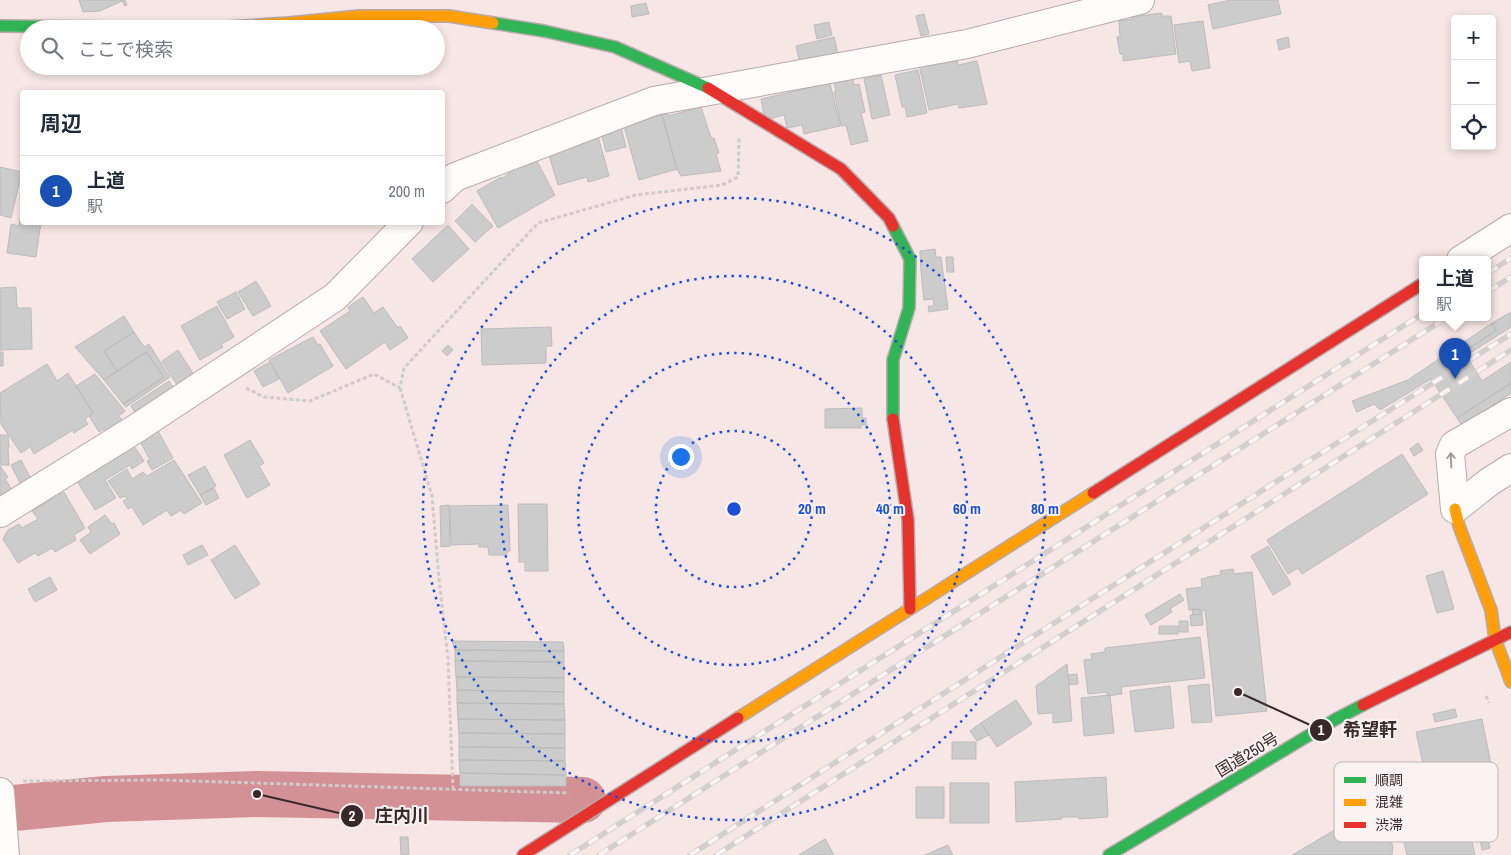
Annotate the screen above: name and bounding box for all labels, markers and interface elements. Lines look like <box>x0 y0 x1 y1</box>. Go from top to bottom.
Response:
map controls <box>1451 15 1496 150</box>
button: + <box>1451 15 1496 60</box>
search box <box>20 20 445 75</box>
icon: search <box>38 34 66 62</box>
text: ここで検索 <box>78 36 173 62</box>
button: − <box>1451 60 1496 105</box>
button: locate <box>1451 105 1496 150</box>
text: 周辺 <box>40 109 82 138</box>
text: 上道 <box>87 167 125 193</box>
text: 1 <box>52 180 60 202</box>
text: 200 m <box>389 180 425 202</box>
text: 駅 <box>87 195 103 217</box>
popup <box>1419 256 1491 321</box>
text: 上道 <box>1436 265 1474 291</box>
text: 駅 <box>1436 293 1452 315</box>
pin: 1 <box>1439 338 1471 379</box>
your location <box>668 444 694 470</box>
one-way arrow <box>1446 453 1456 469</box>
text: 20 m <box>798 498 826 519</box>
text: 40 m <box>876 498 904 519</box>
text: 60 m <box>953 498 981 519</box>
text: 80 m <box>1031 498 1059 519</box>
centre of rings <box>725 500 743 518</box>
callout: 希望軒 <box>1308 713 1407 746</box>
text: 希望軒 <box>1343 717 1397 742</box>
text: 1 <box>1318 719 1325 740</box>
street label: 国道250号 <box>1211 727 1283 781</box>
legend <box>1334 762 1498 842</box>
text: 順調 <box>1375 771 1403 789</box>
text: 混雑 <box>1375 793 1403 811</box>
callout: 庄内川 <box>340 799 439 832</box>
text: 庄内川 <box>375 803 429 828</box>
text: 2 <box>349 805 356 826</box>
text: 渋滞 <box>1375 816 1403 834</box>

